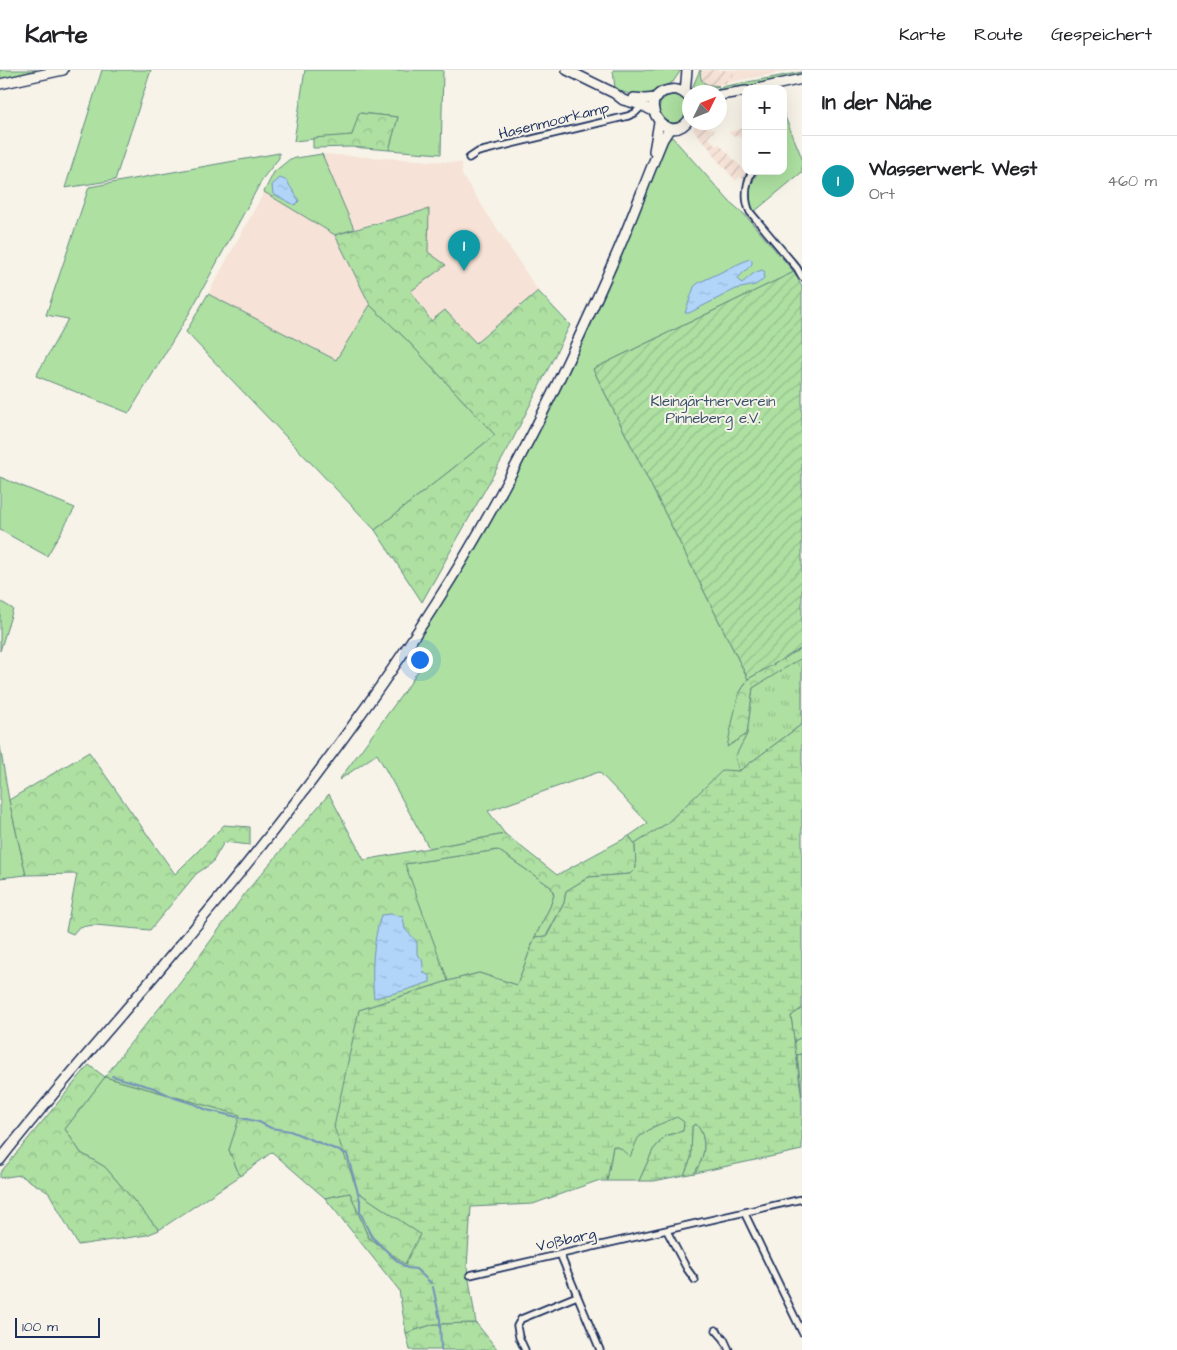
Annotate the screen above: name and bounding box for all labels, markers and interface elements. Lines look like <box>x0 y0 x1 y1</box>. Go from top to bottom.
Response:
text: Karte <box>25 18 88 52</box>
text: Karte <box>899 22 946 47</box>
text: Route <box>974 22 1023 47</box>
text: Gespeichert <box>1051 22 1152 47</box>
north arrow <box>682 85 727 130</box>
map controls <box>742 85 787 175</box>
button: + <box>742 85 787 130</box>
text: In der Nähe <box>822 88 932 117</box>
street label: Hasenmoorkamp <box>496 97 612 145</box>
button: − <box>742 130 787 175</box>
text: Wasserwerk West <box>869 156 1037 183</box>
text: 1 <box>837 170 839 192</box>
text: 460 m <box>1107 170 1157 192</box>
text: Ort <box>869 183 895 205</box>
pin: 1 <box>448 230 480 271</box>
park label: Kleingärtnerverein Pinneberg e.V. <box>651 391 776 430</box>
your location <box>407 647 433 673</box>
street label: Voßbarg <box>534 1223 598 1258</box>
scale bar <box>15 1315 100 1338</box>
text: 100 m <box>22 1317 58 1337</box>

